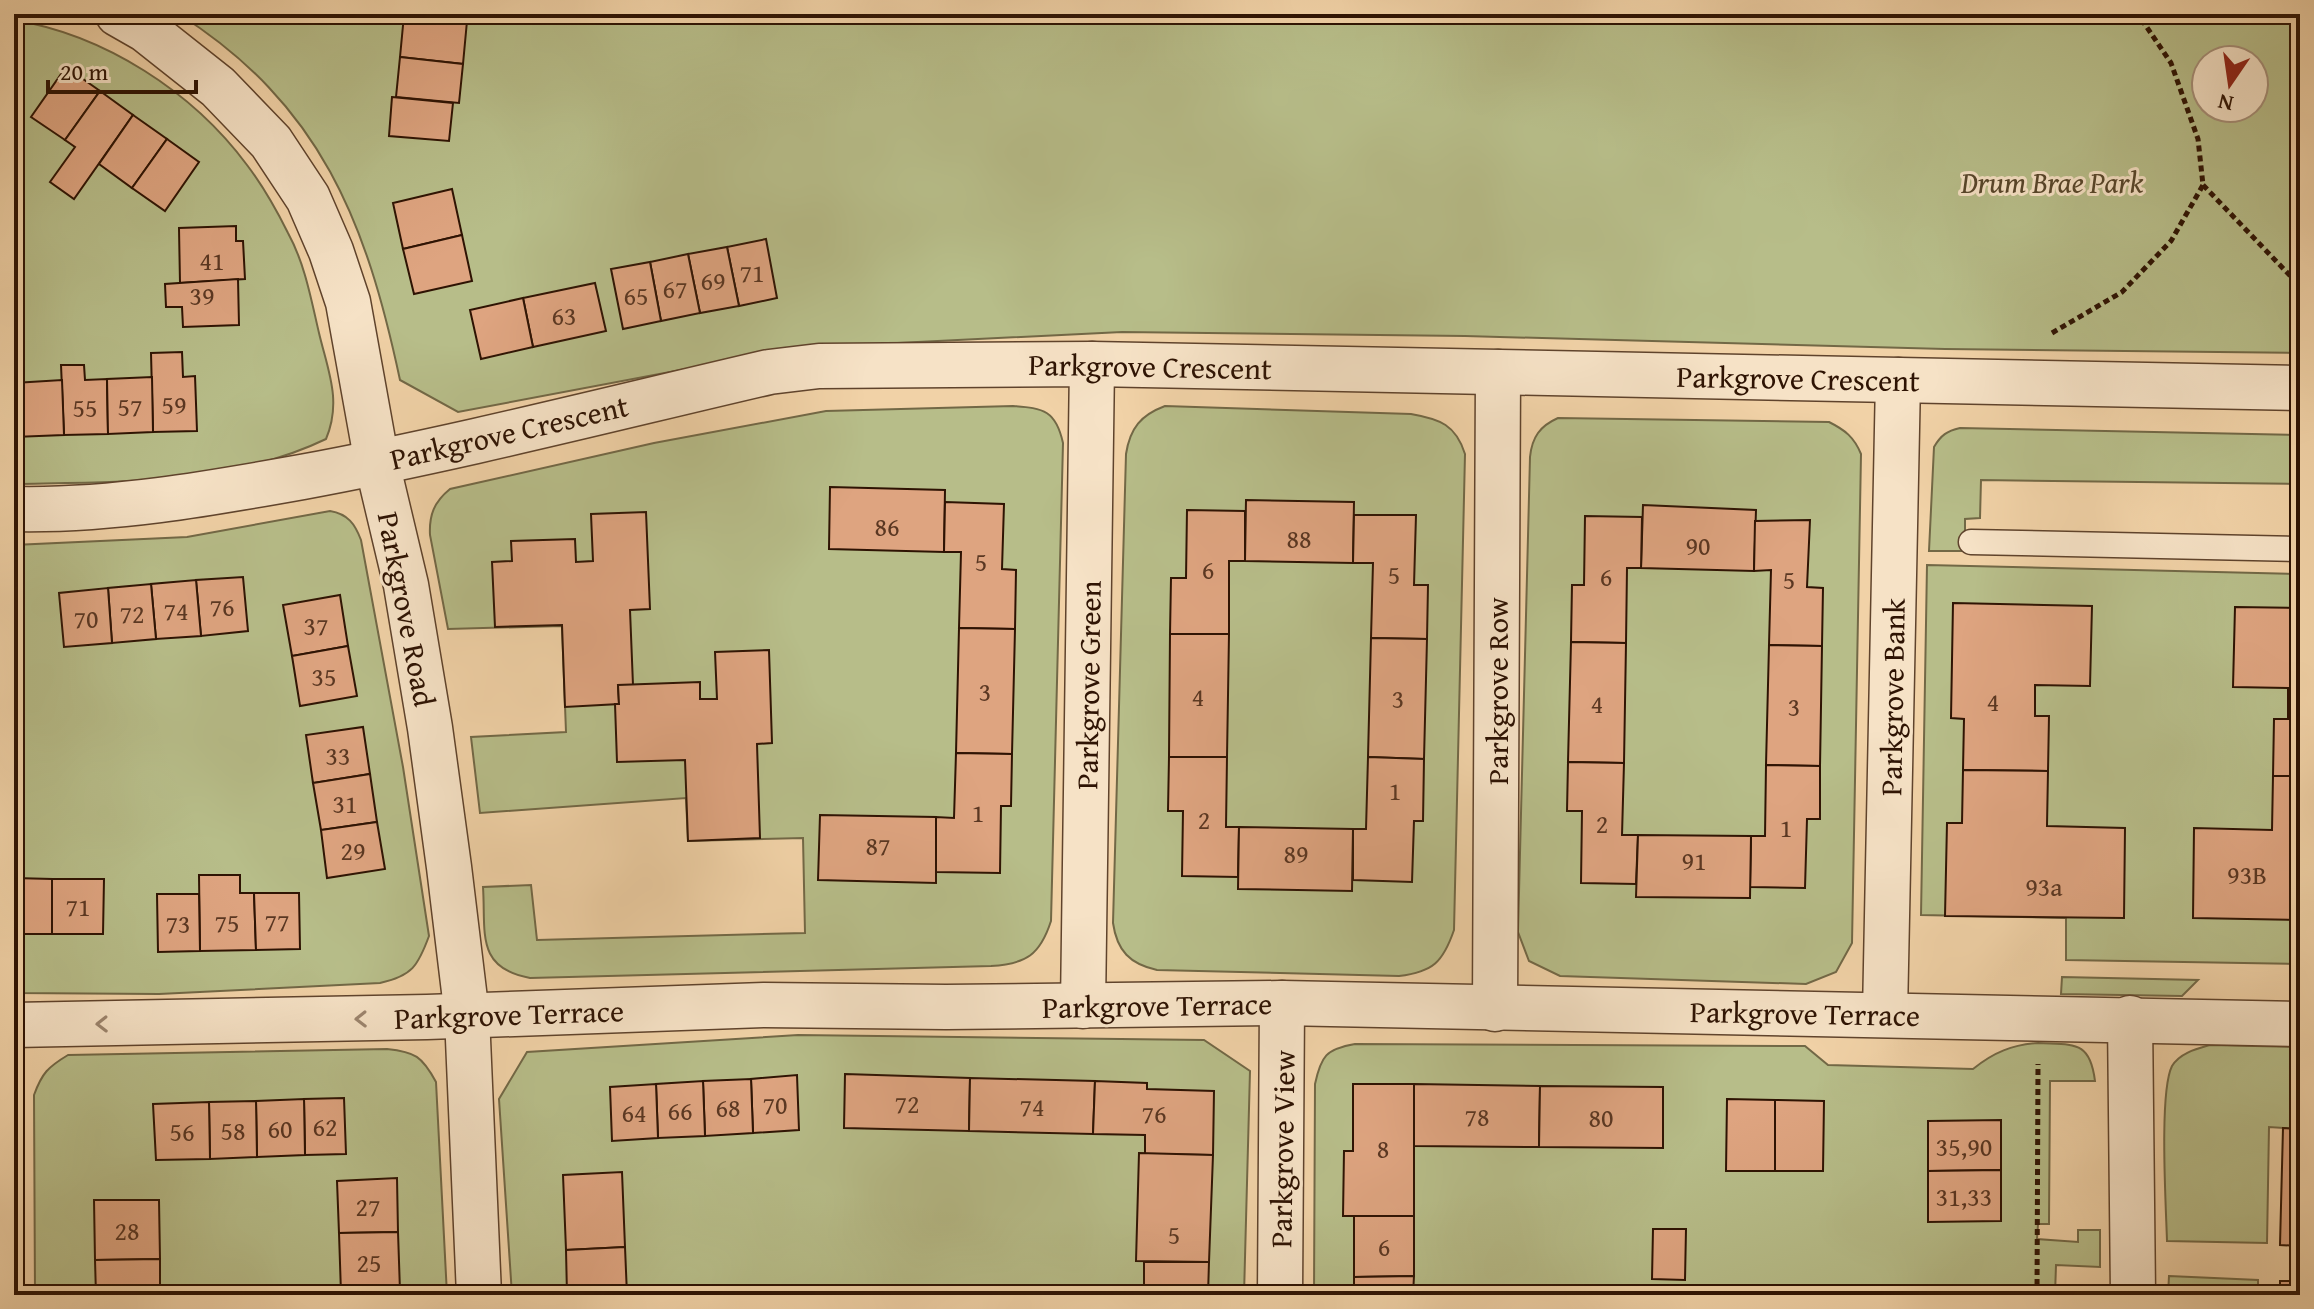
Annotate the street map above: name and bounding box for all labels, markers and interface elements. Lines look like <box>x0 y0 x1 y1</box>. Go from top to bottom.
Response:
scale bar <box>48 44 196 94</box>
north arrow <box>2190 44 2270 124</box>
text: 20 m <box>60 54 108 89</box>
text: N <box>2214 86 2236 121</box>
park label: Drum Brae Park <box>1960 160 2143 204</box>
house number: 41 <box>199 241 225 280</box>
house number: 71 <box>739 253 765 292</box>
house number: 69 <box>700 261 726 300</box>
house number: 67 <box>662 269 688 308</box>
house number: 39 <box>189 276 215 315</box>
house number: 65 <box>623 276 649 315</box>
house number: 63 <box>551 296 577 335</box>
street label: Parkgrove Crescent <box>1028 342 1272 390</box>
street label: Parkgrove Crescent <box>1676 354 1920 402</box>
street label: Parkgrove Crescent <box>385 383 633 481</box>
house number: 59 <box>161 385 187 424</box>
house number: 57 <box>117 387 143 426</box>
house number: 55 <box>72 388 98 427</box>
house number: 86 <box>874 507 900 546</box>
street label: Parkgrove Road <box>367 508 447 710</box>
house number: 88 <box>1286 519 1312 558</box>
house number: 90 <box>1685 526 1711 565</box>
house number: 5 <box>975 542 987 581</box>
house number: 6 <box>1202 550 1214 589</box>
house number: 5 <box>1388 555 1400 594</box>
house number: 6 <box>1600 557 1612 596</box>
house number: 5 <box>1783 560 1795 599</box>
street label: Parkgrove Green <box>1064 580 1112 790</box>
house number: 76 <box>209 587 235 626</box>
house number: 74 <box>163 591 189 630</box>
house number: 72 <box>119 594 145 633</box>
street label: Parkgrove Row <box>1475 596 1519 785</box>
street label: Parkgrove Bank <box>1868 597 1916 796</box>
house number: 70 <box>73 599 99 638</box>
house number: 37 <box>303 606 329 645</box>
house number: 35 <box>311 657 337 696</box>
house number: 3 <box>979 672 991 711</box>
house number: 4 <box>1192 677 1204 716</box>
house number: 3 <box>1392 679 1404 718</box>
house number: 4 <box>1987 682 1999 721</box>
house number: 4 <box>1591 684 1603 723</box>
house number: 3 <box>1788 687 1800 726</box>
house number: 33 <box>325 736 351 775</box>
house number: 1 <box>1389 771 1401 810</box>
house number: 31 <box>332 784 358 823</box>
house number: 1 <box>972 793 984 832</box>
house number: 2 <box>1198 800 1210 839</box>
house number: 2 <box>1596 804 1608 843</box>
house number: 1 <box>1780 808 1792 847</box>
house number: 87 <box>865 826 891 865</box>
house number: 29 <box>340 831 366 870</box>
house number: 89 <box>1283 834 1309 873</box>
house number: 91 <box>1681 841 1707 880</box>
house number: 93B <box>2227 855 2267 894</box>
house number: 93a <box>2025 867 2063 906</box>
house number: 71 <box>65 887 91 926</box>
house number: 77 <box>264 902 290 941</box>
house number: 75 <box>214 903 240 942</box>
house number: 73 <box>165 904 191 943</box>
street label: Parkgrove Terrace <box>1042 981 1272 1029</box>
street label: Parkgrove Terrace <box>393 988 625 1040</box>
street label: Parkgrove Terrace <box>1690 989 1920 1037</box>
one-way arrow <box>354 1010 367 1027</box>
one-way arrow <box>95 1015 108 1032</box>
street label: Parkgrove View <box>1258 1049 1306 1248</box>
house number: 72 <box>894 1084 920 1123</box>
house number: 70 <box>762 1085 788 1124</box>
house number: 74 <box>1019 1087 1045 1126</box>
house number: 68 <box>715 1088 741 1127</box>
house number: 66 <box>667 1091 693 1130</box>
house number: 64 <box>621 1093 647 1132</box>
house number: 76 <box>1141 1094 1167 1133</box>
house number: 78 <box>1464 1097 1490 1136</box>
house number: 80 <box>1588 1098 1614 1137</box>
house number: 62 <box>312 1107 338 1146</box>
house number: 60 <box>267 1109 293 1148</box>
house number: 58 <box>220 1111 246 1150</box>
house number: 56 <box>169 1112 195 1151</box>
house number: 35,90 <box>1936 1127 1992 1166</box>
house number: 8 <box>1377 1129 1389 1168</box>
house number: 31,33 <box>1936 1177 1992 1216</box>
house number: 27 <box>355 1187 381 1226</box>
house number: 28 <box>114 1211 140 1250</box>
house number: 5 <box>1168 1215 1180 1254</box>
house number: 6 <box>1378 1227 1390 1266</box>
house number: 25 <box>356 1243 382 1282</box>

